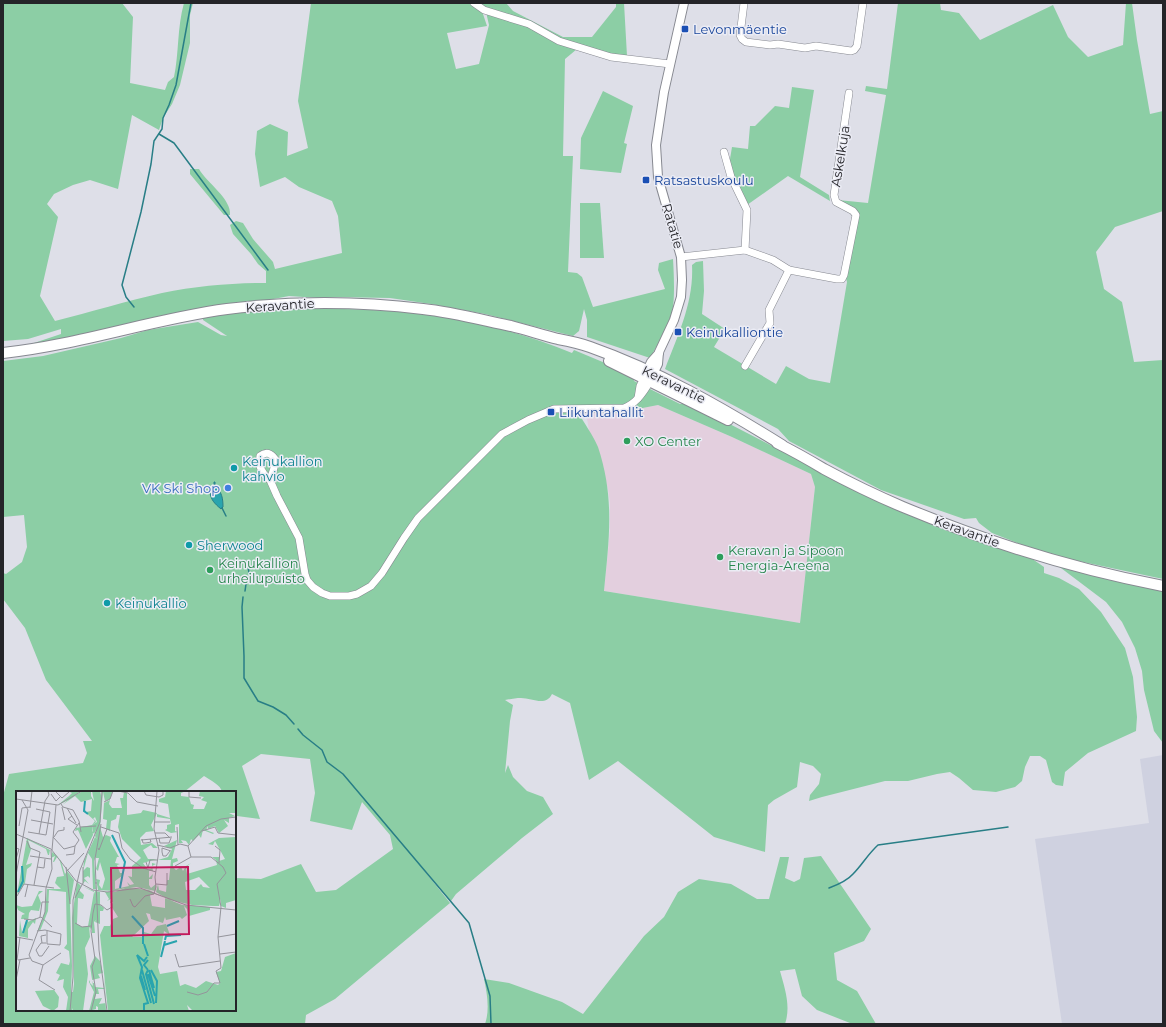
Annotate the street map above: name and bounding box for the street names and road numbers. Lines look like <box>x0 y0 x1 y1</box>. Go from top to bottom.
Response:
street label: Askelkuja <box>827 124 853 188</box>
street label: Ratatie <box>659 202 687 251</box>
street label: Keravantie <box>245 295 315 315</box>
street label: Keravantie <box>640 362 709 406</box>
street label: Keravantie <box>932 512 1002 550</box>

